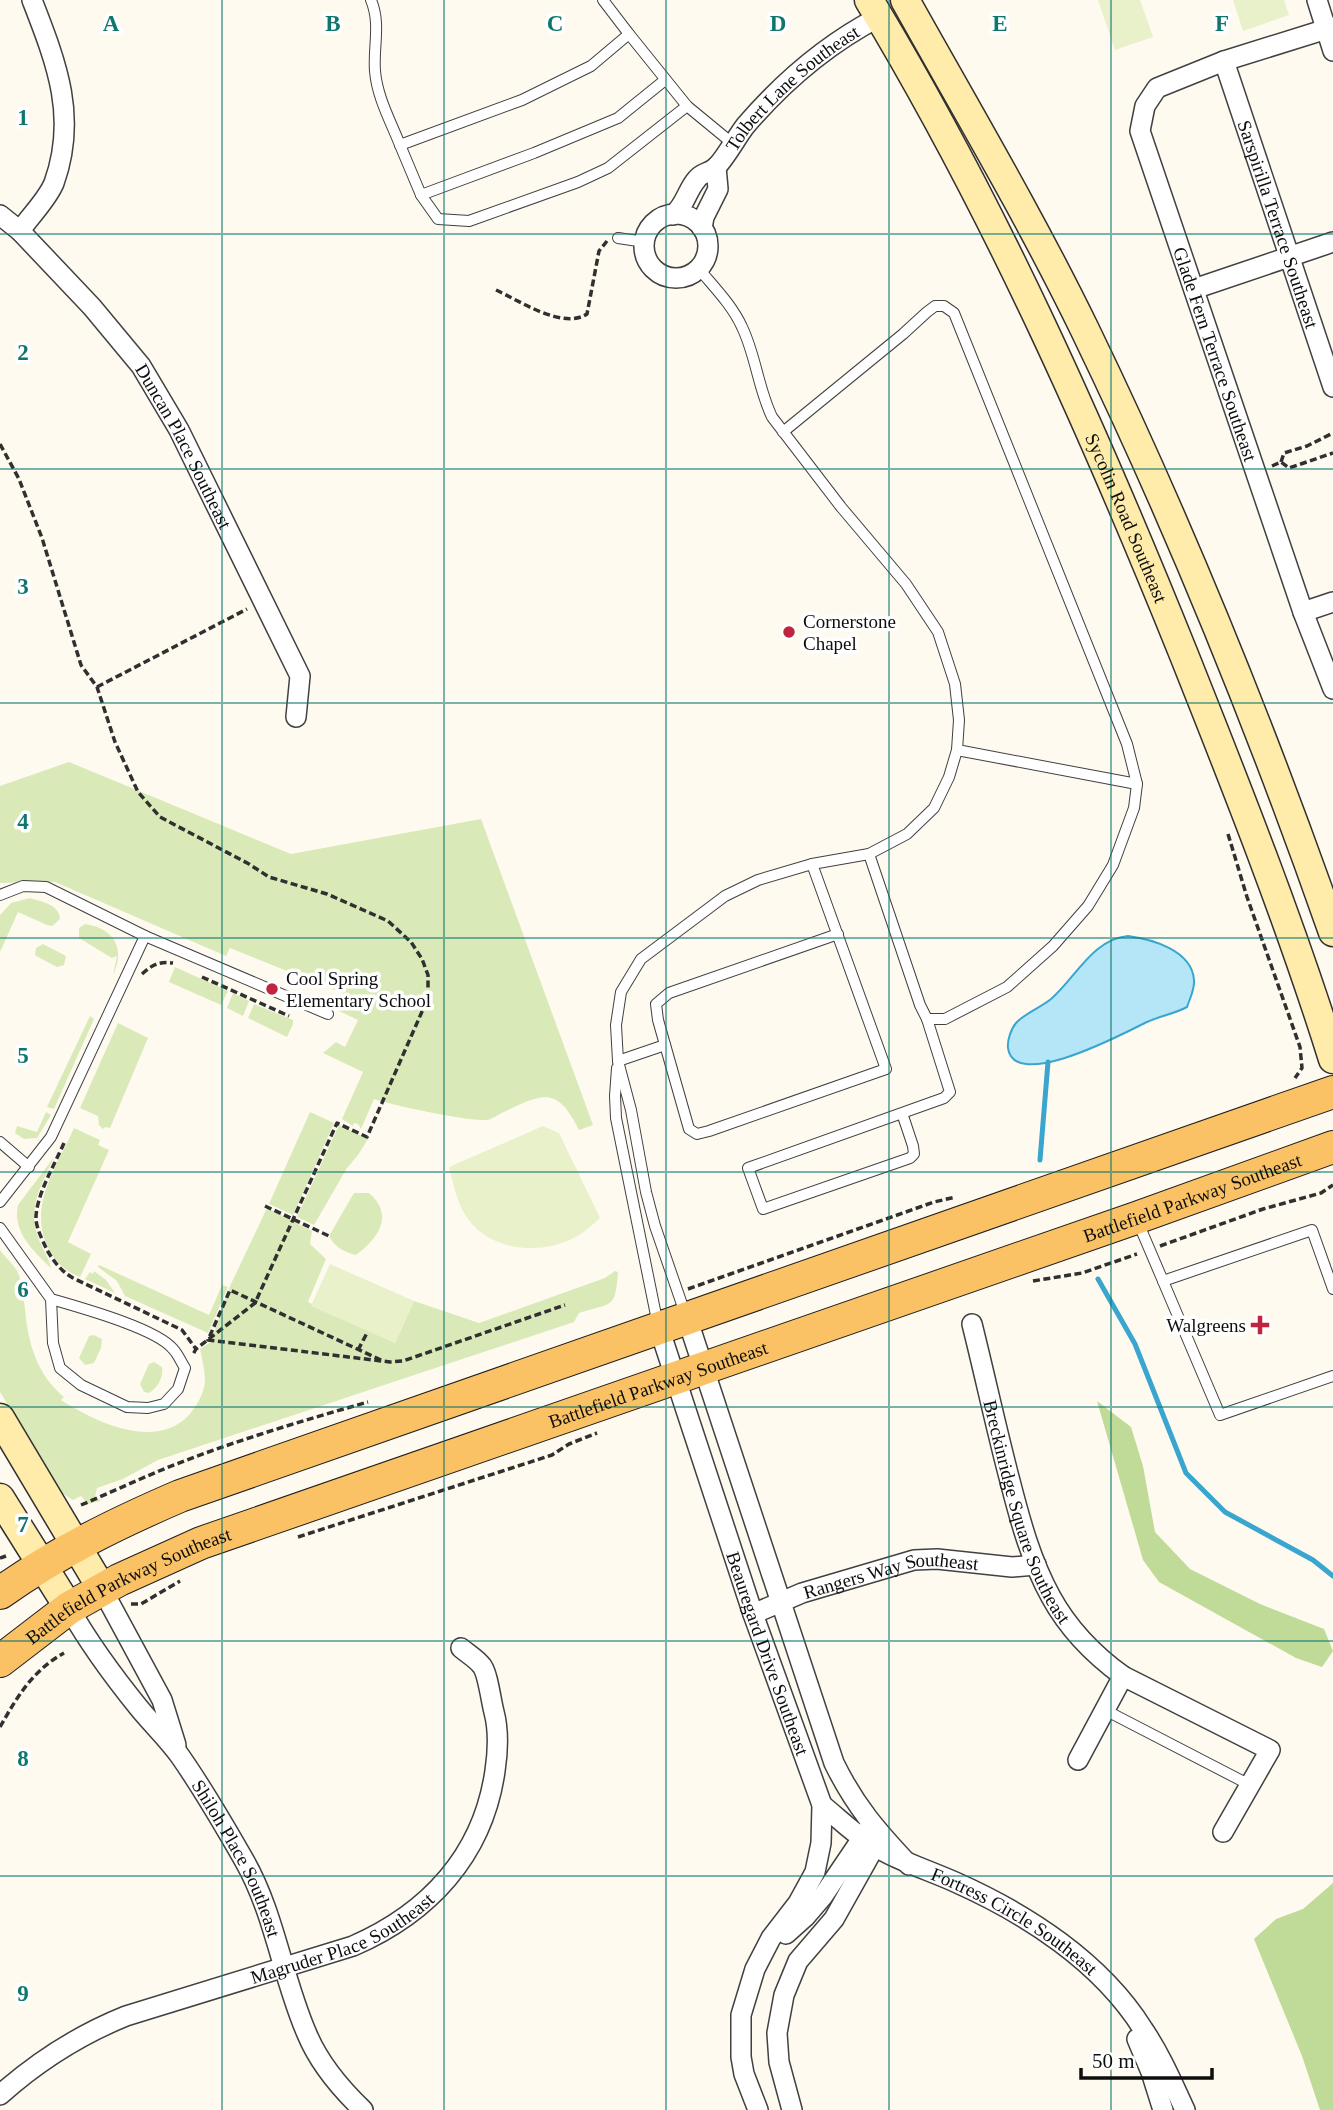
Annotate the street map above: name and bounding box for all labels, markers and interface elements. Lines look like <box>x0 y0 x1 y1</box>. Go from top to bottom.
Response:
text: A <box>103 11 120 36</box>
text: B <box>325 11 341 36</box>
text: C <box>547 11 563 36</box>
text: D <box>770 11 786 36</box>
text: E <box>992 11 1008 36</box>
text: F <box>1215 11 1229 36</box>
street label: Tolbert Lane Southeast <box>721 21 863 155</box>
text: 1 <box>17 105 29 130</box>
street label: Sarspirilla Terrace Southeast <box>1234 118 1323 332</box>
street label: Glade Fern Terrace Southeast <box>1169 244 1261 465</box>
text: 2 <box>17 340 29 365</box>
street label: Duncan Place Southeast <box>131 360 236 533</box>
street label: Sycolin Road Southeast <box>1081 430 1172 606</box>
text: 3 <box>17 574 29 599</box>
place label: Cornerstone Chapel <box>803 611 896 654</box>
marker: Cornerstone Chapel <box>781 624 797 640</box>
text: 4 <box>17 809 29 834</box>
place label: Cool Spring Elementary School <box>286 968 431 1011</box>
marker: Cool Spring Elementary School <box>264 981 280 997</box>
text: 5 <box>17 1043 29 1068</box>
street label: Battlefield Parkway Southeast <box>1081 1149 1305 1247</box>
text: 6 <box>17 1277 29 1302</box>
place label: Walgreens <box>1166 1315 1246 1336</box>
marker: Walgreens <box>1252 1317 1268 1333</box>
street label: Battlefield Parkway Southeast <box>546 1337 771 1432</box>
street label: Breckinridge Square Southeast <box>979 1398 1075 1628</box>
text: 7 <box>17 1512 29 1537</box>
street label: Battlefield Parkway Southeast <box>22 1523 234 1648</box>
street label: Beauregard Drive Southeast <box>722 1549 813 1759</box>
street label: Rangers Way Southeast <box>801 1549 980 1603</box>
text: 8 <box>17 1746 29 1771</box>
street label: Shiloh Place Southeast <box>188 1776 285 1940</box>
street label: Fortress Circle Southeast <box>928 1863 1102 1980</box>
street label: Magruder Place Southeast <box>248 1888 439 1988</box>
text: 9 <box>17 1981 29 2006</box>
scale bar <box>1081 2036 1212 2080</box>
text: 50 m <box>1092 2049 1135 2073</box>

